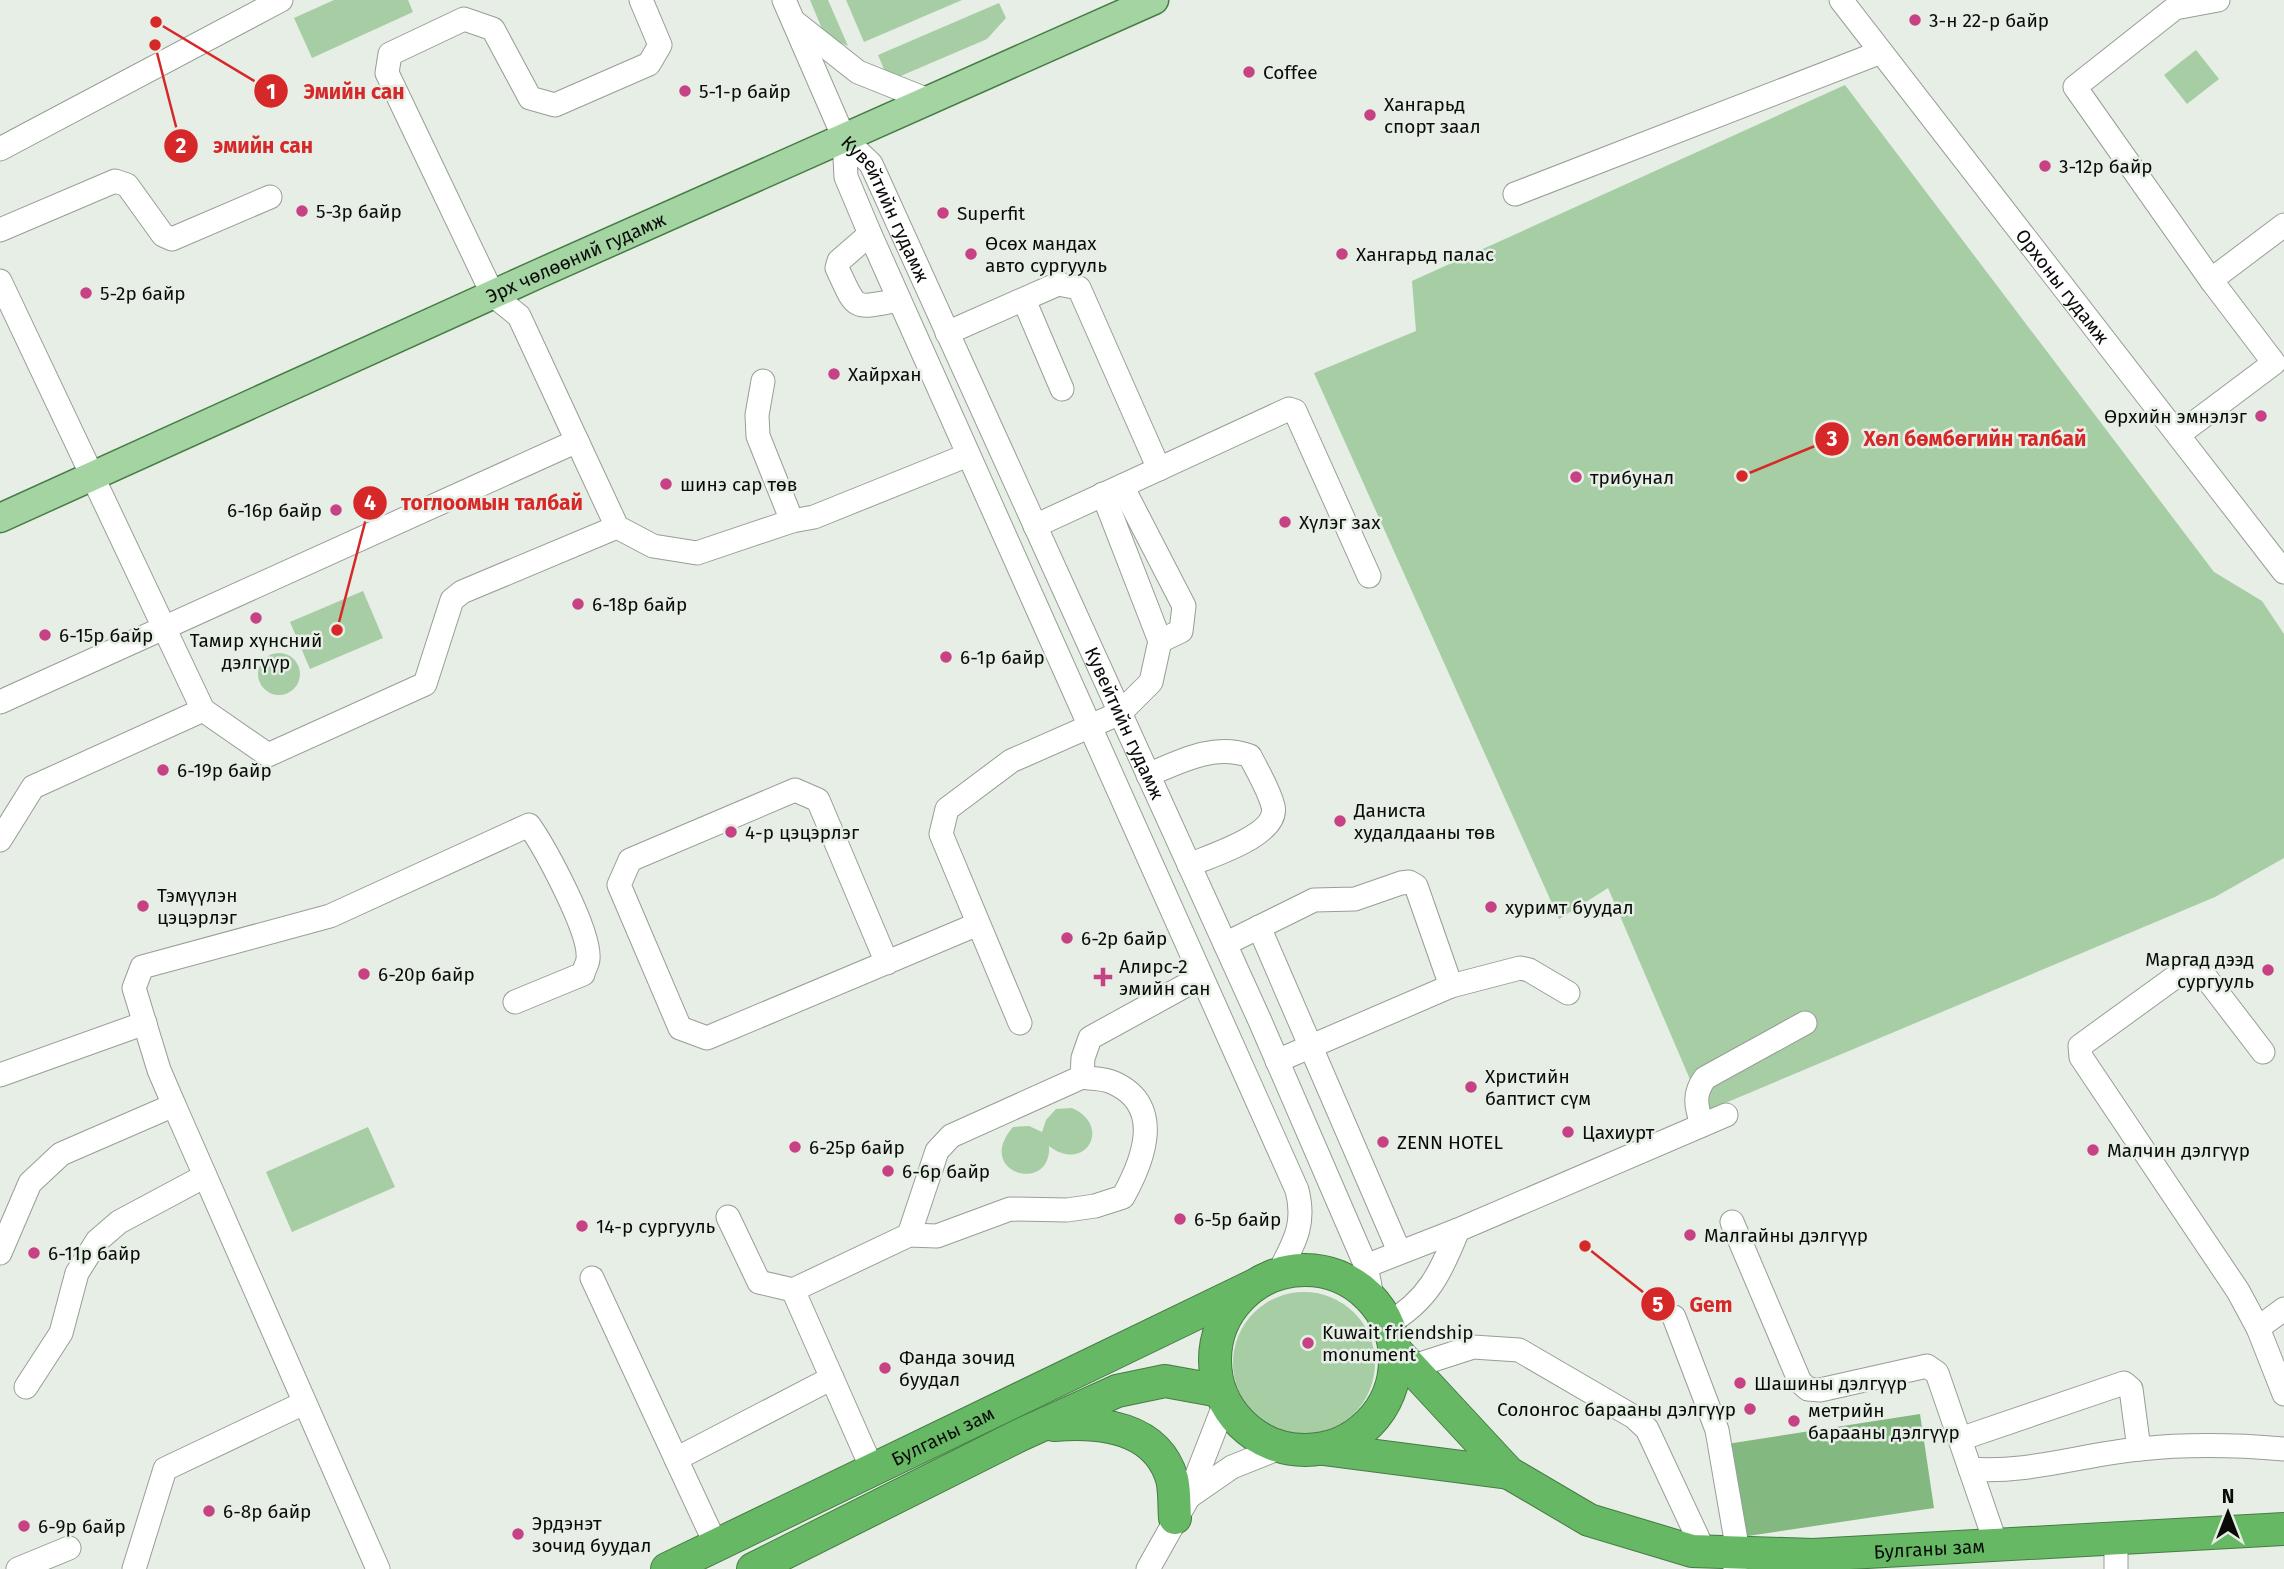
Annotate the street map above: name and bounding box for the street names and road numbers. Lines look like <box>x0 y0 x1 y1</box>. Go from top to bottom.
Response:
street label: Кувейтийн гудамж <box>836 131 934 286</box>
street label: Эрх чөлөөний гудамж <box>483 208 669 308</box>
street label: Орхоны гудамж <box>2010 224 2114 349</box>
street label: Кувейтийн гудамж <box>1080 643 1169 804</box>
street label: Булганы зам <box>888 1402 998 1471</box>
street label: Булганы зам <box>1873 1535 1986 1564</box>

